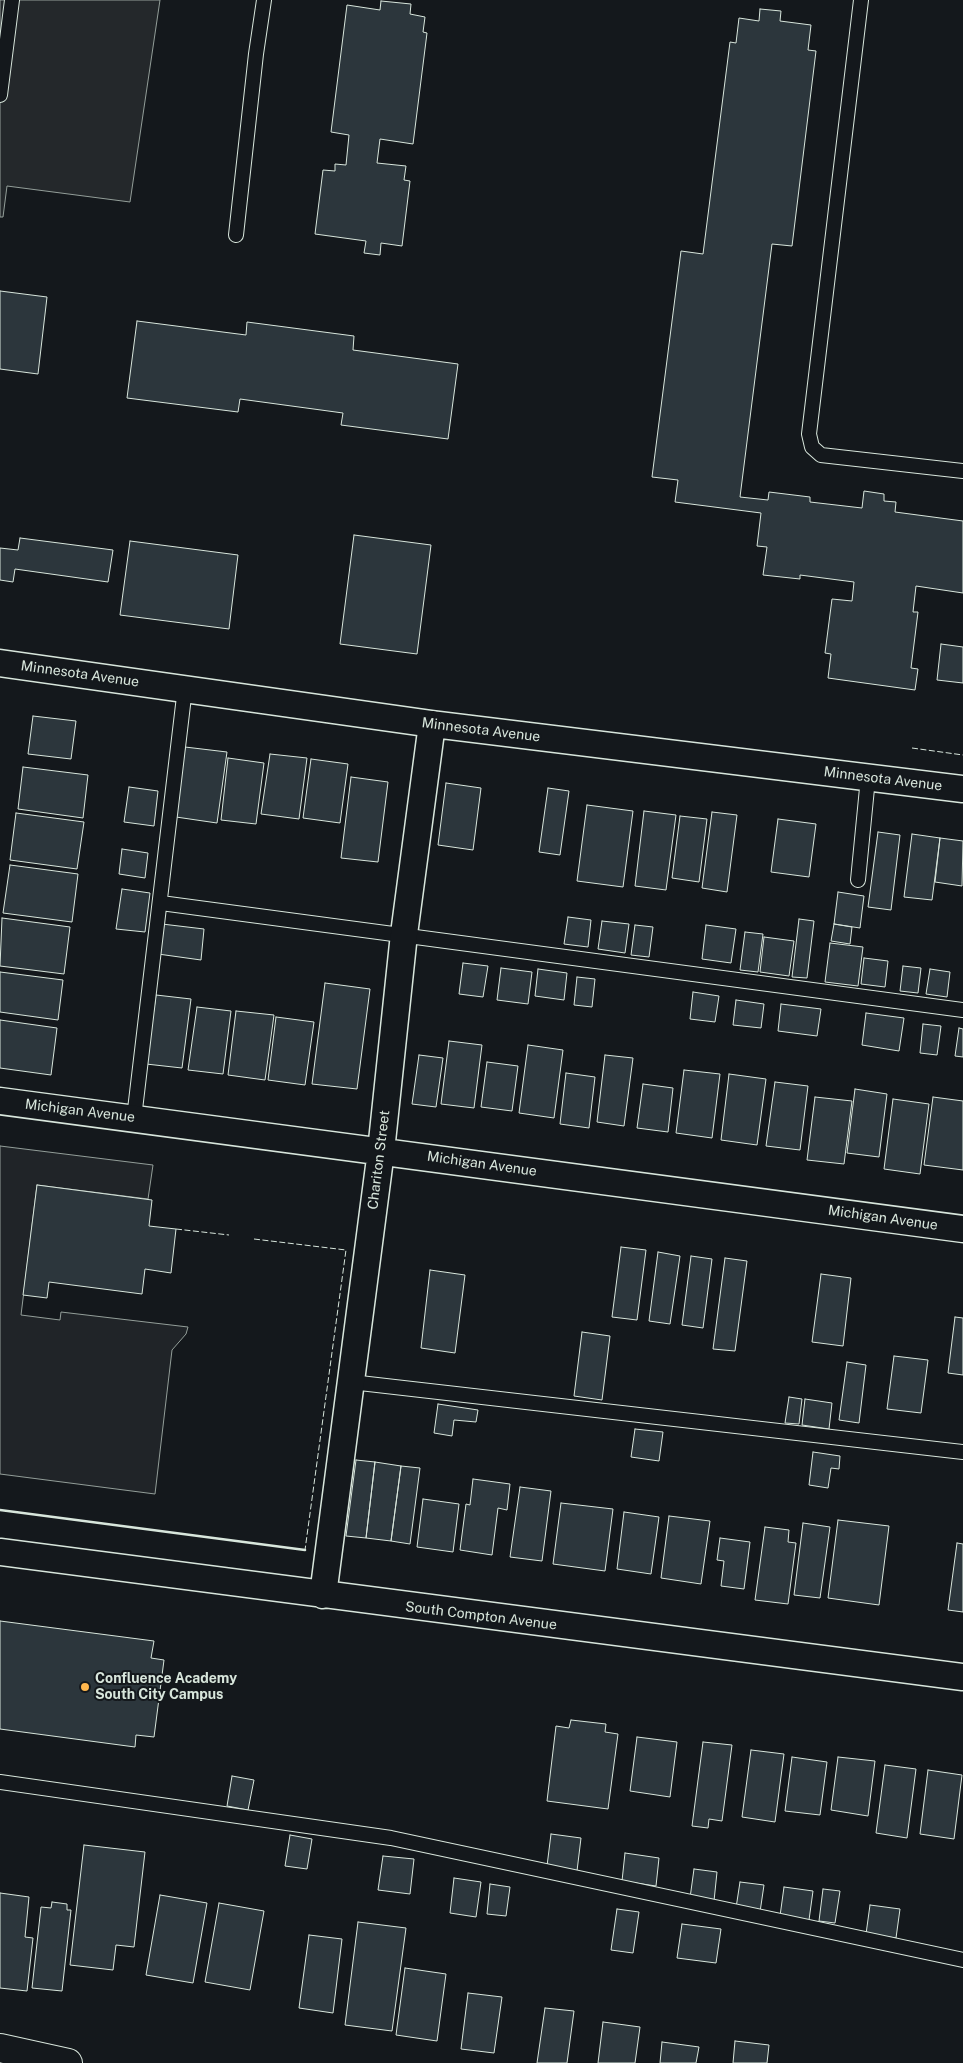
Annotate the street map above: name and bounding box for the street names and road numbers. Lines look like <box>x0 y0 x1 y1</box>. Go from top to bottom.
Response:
street label: Minnesota Avenue <box>20 657 140 691</box>
street label: Minnesota Avenue <box>421 714 541 746</box>
street label: Minnesota Avenue <box>823 763 943 795</box>
street label: Michigan Avenue <box>24 1096 136 1126</box>
street label: Chariton Street <box>365 1109 393 1211</box>
street label: Michigan Avenue <box>426 1148 538 1180</box>
street label: Michigan Avenue <box>827 1202 939 1234</box>
street label: South Compton Avenue <box>404 1598 558 1634</box>

